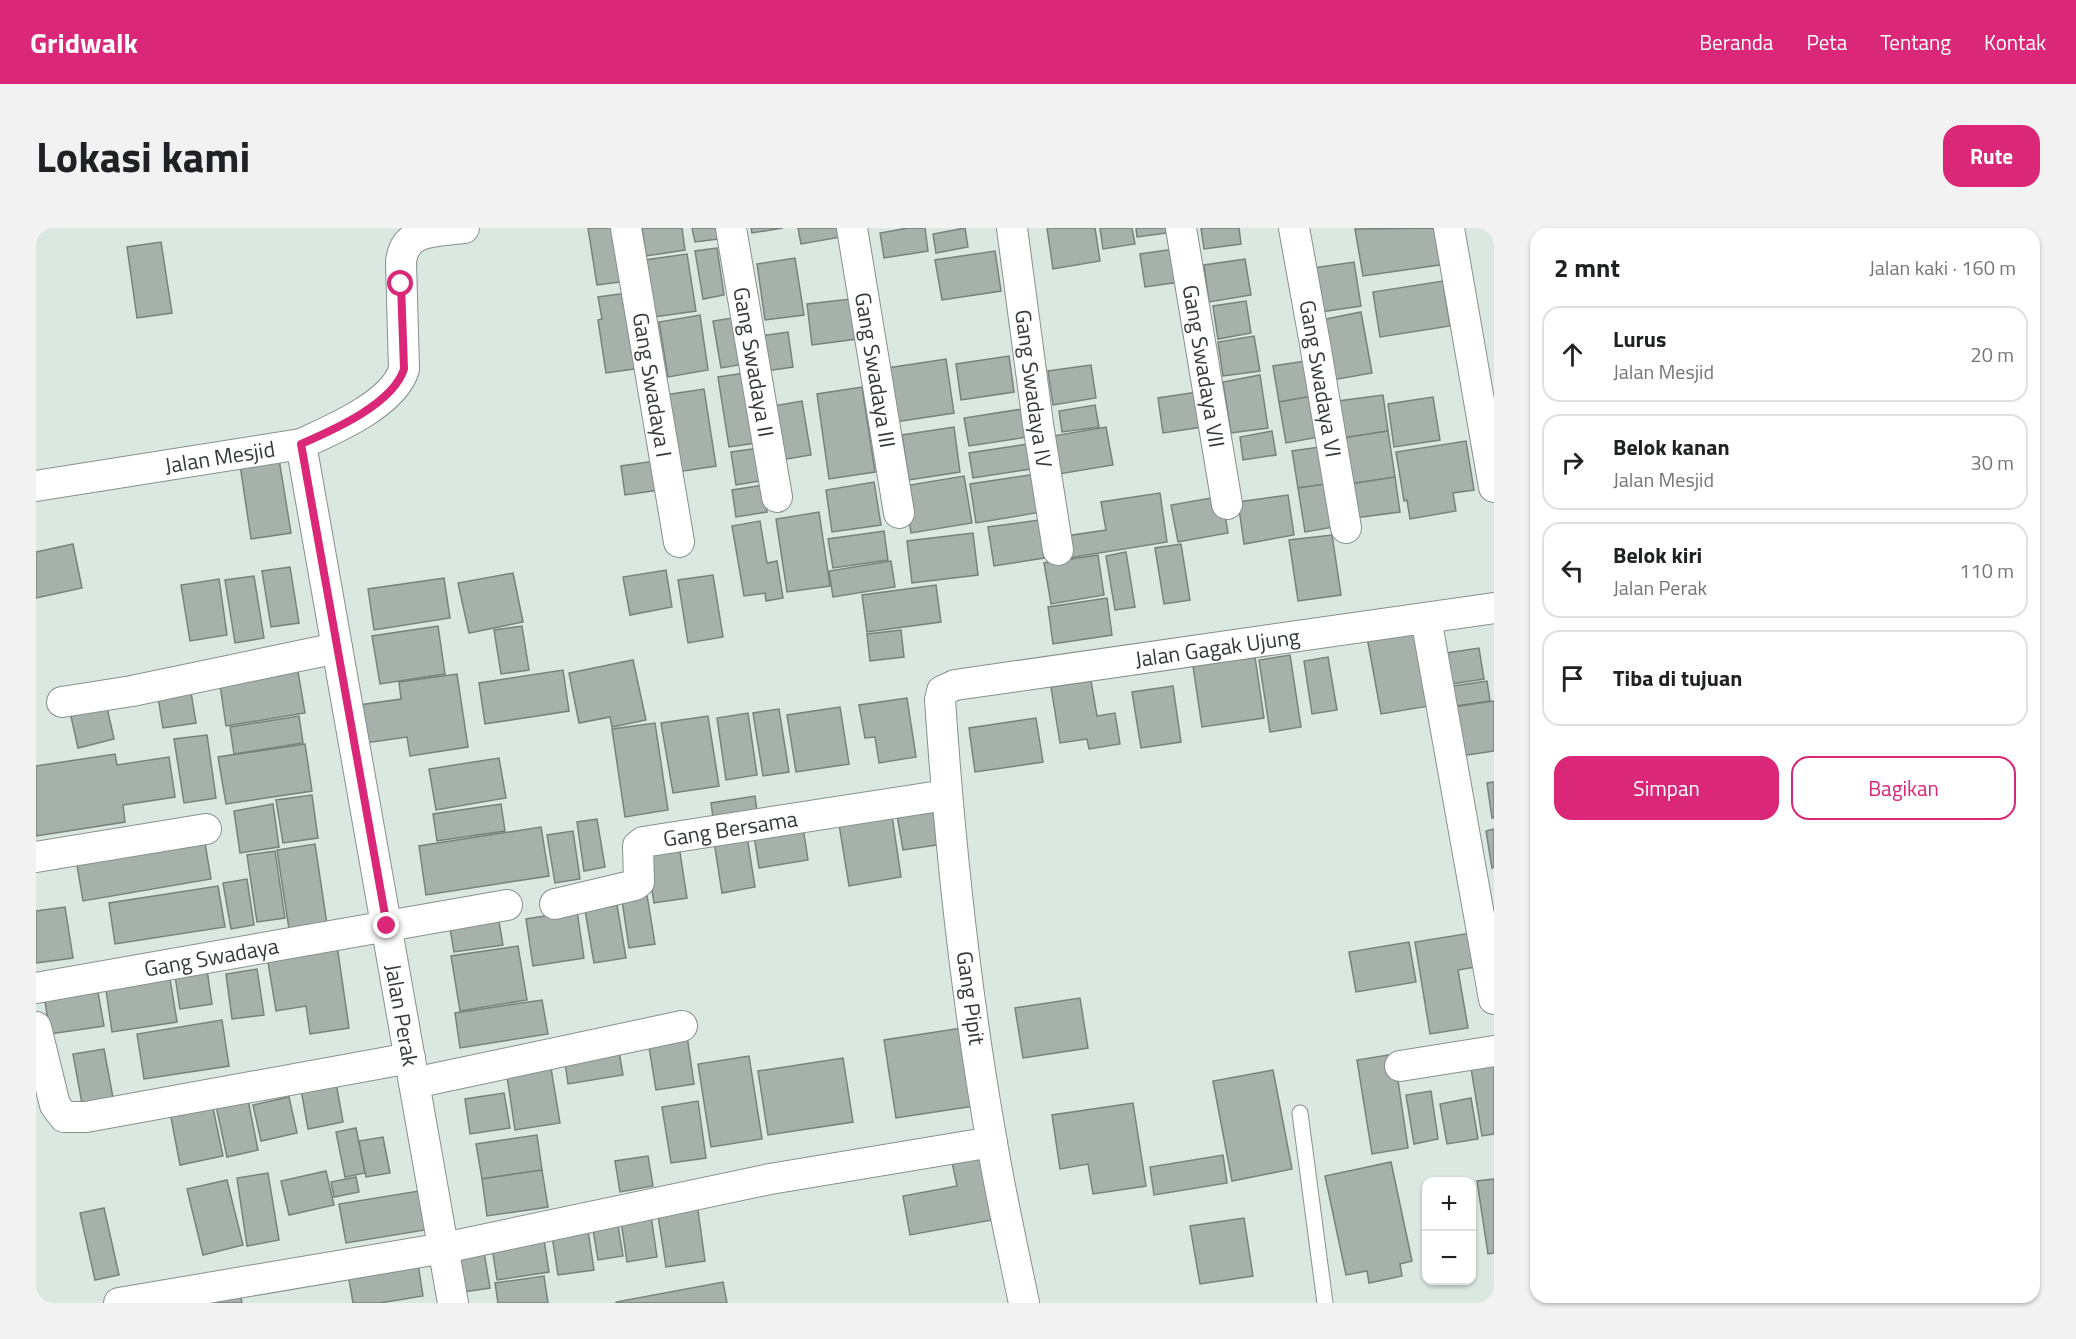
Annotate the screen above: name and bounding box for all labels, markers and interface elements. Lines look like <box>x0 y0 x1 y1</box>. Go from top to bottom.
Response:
text: Gridwalk <box>30 21 138 64</box>
text: Beranda <box>1699 26 1773 58</box>
text: Peta <box>1806 26 1847 58</box>
text: Tentang <box>1880 26 1951 58</box>
text: Kontak <box>1984 26 2046 58</box>
text: Lokasi kami <box>36 124 250 188</box>
button: Rute <box>1943 125 2040 187</box>
text: 2 mnt <box>1554 248 1620 287</box>
text: Jalan kaki · 160 m <box>1869 252 2016 283</box>
route start <box>387 270 413 296</box>
street label: Gang Swadaya VII <box>1174 282 1234 450</box>
street label: Gang Swadaya II <box>724 284 783 440</box>
street label: Gang Swadaya III <box>846 290 905 450</box>
street label: Gang Swadaya VI <box>1290 297 1351 460</box>
street label: Gang Swadaya IV <box>1006 307 1062 470</box>
street label: Gang Swadaya I <box>624 310 681 460</box>
text: Lurus <box>1613 322 1666 356</box>
icon: ahead <box>1556 338 1589 371</box>
text: 20 m <box>1970 339 2014 370</box>
text: Jalan Mesjid <box>1613 356 1714 387</box>
text: Belok kanan <box>1613 430 1730 464</box>
street label: Jalan Mesjid <box>162 431 277 482</box>
icon: right <box>1556 446 1589 479</box>
text: 30 m <box>1970 447 2014 478</box>
text: Jalan Mesjid <box>1613 464 1714 495</box>
text: Belok kiri <box>1613 538 1702 572</box>
icon: left <box>1556 554 1589 587</box>
text: 110 m <box>1959 555 2014 586</box>
text: Jalan Perak <box>1613 572 1707 603</box>
street label: Jalan Gagak Ujung <box>1133 619 1302 676</box>
text: Tiba di tujuan <box>1613 661 1742 695</box>
icon: arrive <box>1556 662 1589 695</box>
button: Simpan <box>1554 756 1779 820</box>
button: Bagikan <box>1791 756 2016 820</box>
street label: Gang Bersama <box>661 801 800 856</box>
route end <box>373 912 399 938</box>
street label: Gang Swadaya <box>141 929 281 986</box>
street label: Gang Pipit <box>948 949 994 1047</box>
street label: Jalan Perak <box>376 961 428 1069</box>
map controls <box>1422 1177 1476 1285</box>
button: + <box>1422 1177 1476 1231</box>
button: − <box>1422 1231 1476 1285</box>

